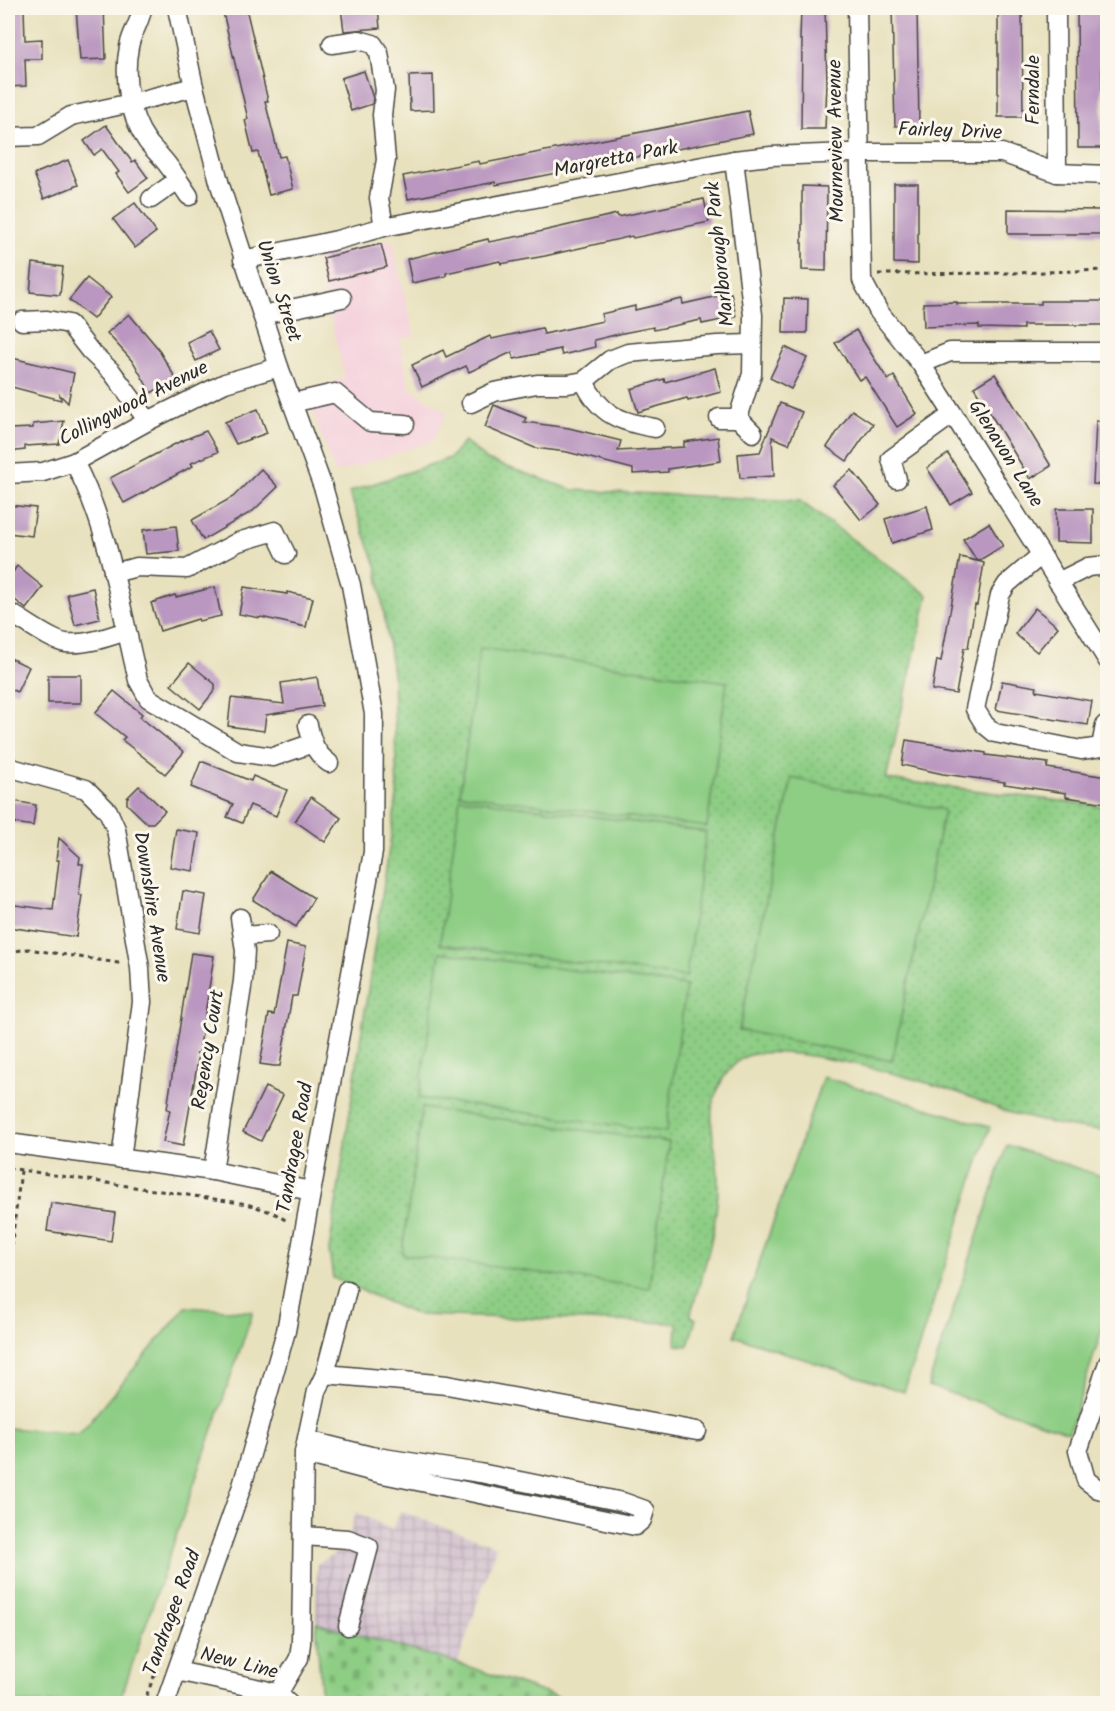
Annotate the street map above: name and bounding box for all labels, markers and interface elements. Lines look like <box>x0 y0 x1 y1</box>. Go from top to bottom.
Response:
street label: Ferndale <box>1018 55 1050 125</box>
street label: Mourneview Avenue <box>820 59 854 223</box>
street label: Fairley Drive <box>897 114 1003 150</box>
street label: Margretta Park <box>551 132 682 188</box>
street label: Marlborough Park <box>697 179 745 328</box>
street label: Union Street <box>246 236 310 347</box>
street label: Collingwood Avenue <box>54 352 214 456</box>
street label: Glenavon Lane <box>959 394 1051 514</box>
street label: Downshire Avenue <box>123 829 179 985</box>
street label: Regency Court <box>184 987 234 1112</box>
street label: Tandragee Road <box>269 1079 323 1216</box>
street label: Tandragee Road <box>135 1544 211 1681</box>
street label: New Line <box>197 1639 281 1689</box>

